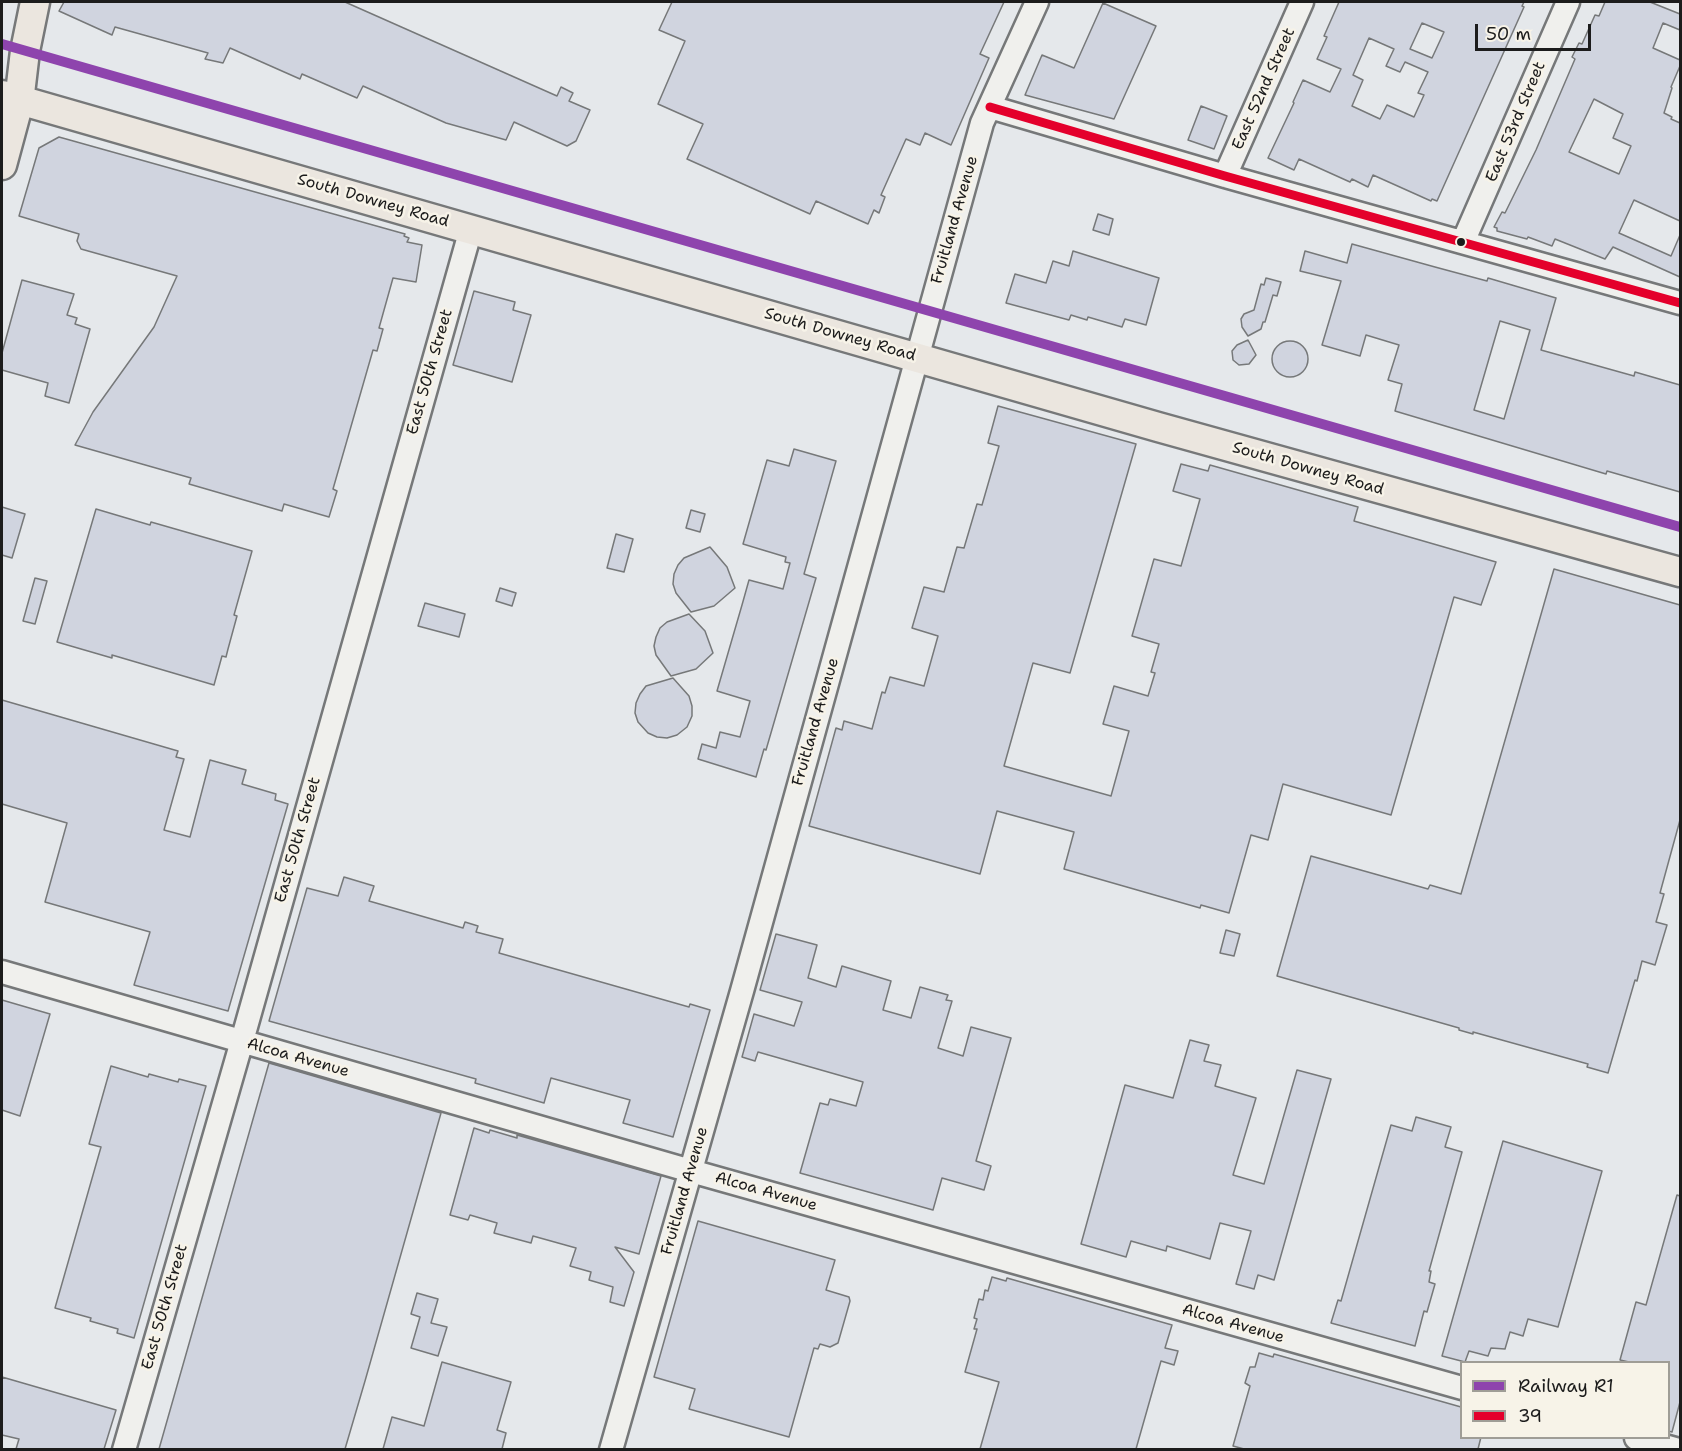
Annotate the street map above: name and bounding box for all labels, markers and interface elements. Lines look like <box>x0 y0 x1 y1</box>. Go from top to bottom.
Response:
scale bar <box>1478 12 1594 50</box>
text: 50 m <box>1486 22 1531 46</box>
street label: East 52nd Street <box>1228 25 1300 153</box>
street label: East 53rd Street <box>1482 59 1550 185</box>
street label: Fruitland Avenue <box>928 154 982 286</box>
street label: South Downey Road <box>295 170 451 232</box>
unlabelled marker <box>1455 236 1467 248</box>
street label: South Downey Road <box>762 304 918 366</box>
street label: East 50th Street <box>403 307 457 437</box>
street label: South Downey Road <box>1230 438 1386 500</box>
street label: Fruitland Avenue <box>789 656 843 788</box>
street label: East 50th Street <box>271 775 325 905</box>
street label: Alcoa Avenue <box>245 1034 351 1082</box>
street label: Fruitland Avenue <box>658 1125 712 1257</box>
street label: Alcoa Avenue <box>713 1168 819 1216</box>
street label: East 50th Street <box>138 1242 192 1372</box>
street label: Alcoa Avenue <box>1180 1300 1286 1348</box>
legend <box>1460 1361 1670 1439</box>
text: Railway R1 <box>1518 1374 1614 1398</box>
text: 39 <box>1518 1404 1542 1428</box>

